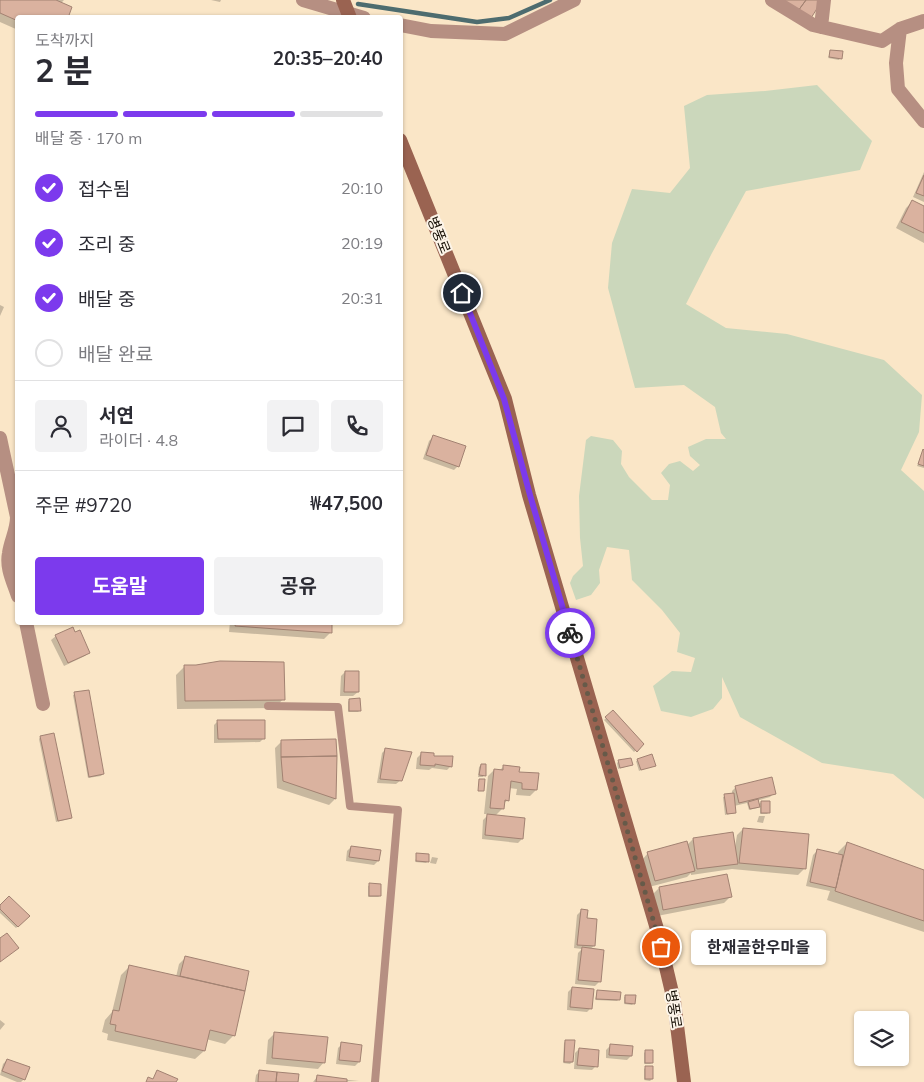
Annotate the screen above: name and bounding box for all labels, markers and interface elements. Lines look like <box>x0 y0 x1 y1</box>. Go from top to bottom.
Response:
text: 도착까지 <box>35 30 94 50</box>
text: 20:35–20:40 <box>273 46 383 70</box>
text: 2 분 <box>35 50 92 90</box>
text: 배달 중 · 170 m <box>35 128 142 148</box>
icon: check <box>35 174 63 202</box>
text: 접수됨 <box>78 177 130 201</box>
text: 20:10 <box>341 178 383 198</box>
street label: 병풍로 <box>423 214 455 256</box>
icon: check <box>35 229 63 257</box>
text: 조리 중 <box>78 232 135 256</box>
text: 20:19 <box>341 233 383 253</box>
pin <box>441 272 483 314</box>
icon: home <box>448 279 476 307</box>
icon: check <box>35 284 63 312</box>
text: 배달 중 <box>78 287 135 311</box>
text: 20:31 <box>341 288 383 308</box>
text: 배달 완료 <box>78 342 153 366</box>
button: person <box>35 400 87 452</box>
button: chat <box>267 400 319 452</box>
button: phone <box>331 400 383 452</box>
text: 서연 <box>99 403 134 427</box>
text: 라이더 · 4.8 <box>99 430 178 450</box>
text: ₩47,500 <box>310 491 383 515</box>
text: 주문 #9720 <box>35 493 132 517</box>
button: 도움말 <box>35 557 204 615</box>
button: 공유 <box>214 557 383 615</box>
courier <box>545 608 595 658</box>
icon: bike <box>556 619 584 647</box>
pin <box>640 926 682 968</box>
callout: 한재골한우마을 <box>691 930 826 964</box>
icon: bag <box>647 933 675 961</box>
text: 한재골한우마을 <box>707 937 810 957</box>
street label: 병풍로 <box>662 989 686 1030</box>
map controls <box>854 1011 909 1066</box>
button: layers <box>854 1011 909 1066</box>

